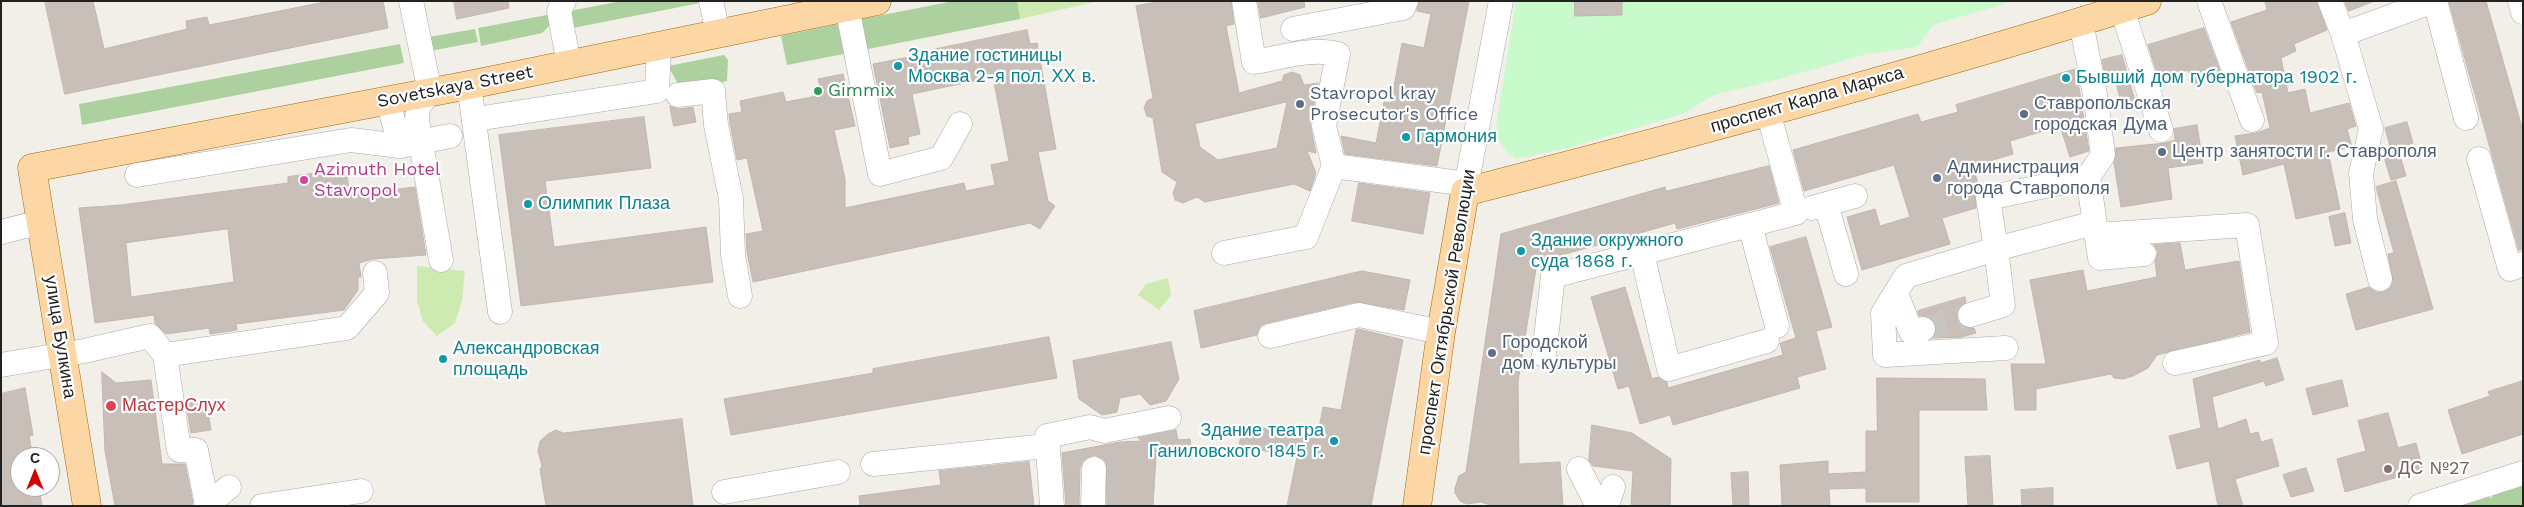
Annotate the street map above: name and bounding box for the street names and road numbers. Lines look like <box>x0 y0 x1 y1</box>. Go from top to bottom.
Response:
street label: Sovetskaya Street <box>375 61 535 113</box>
street label: проспект Карла Маркса <box>1708 62 1906 138</box>
street label: проспект Октябрьской Революции <box>1414 168 1480 456</box>
street label: улица Булкина <box>40 274 80 400</box>

